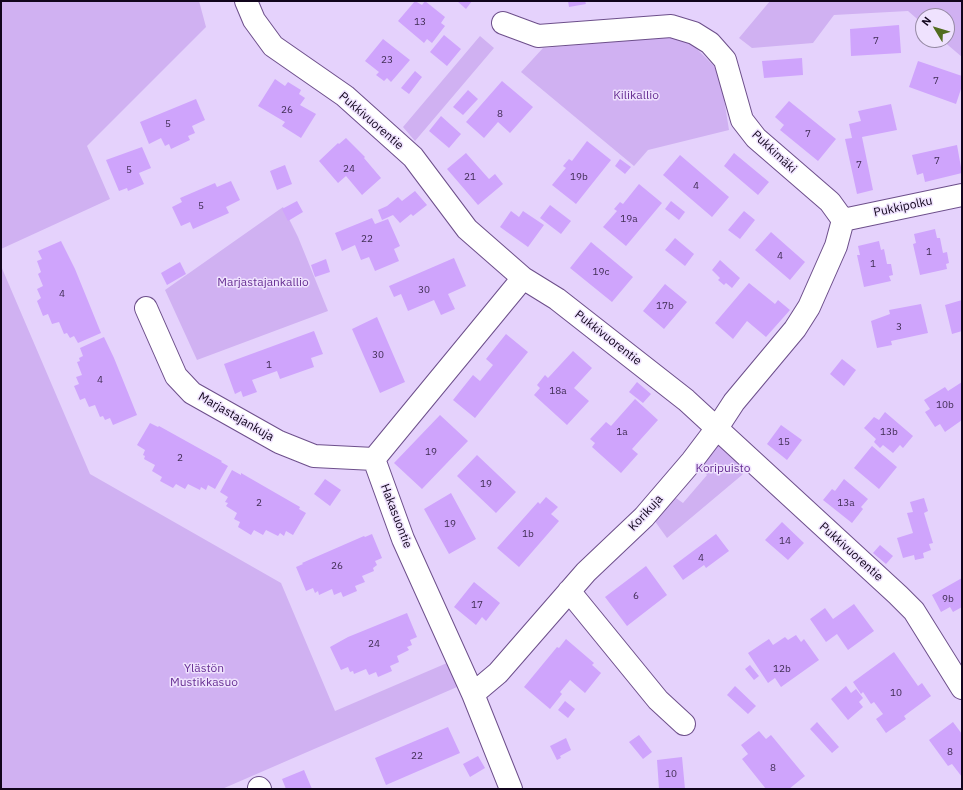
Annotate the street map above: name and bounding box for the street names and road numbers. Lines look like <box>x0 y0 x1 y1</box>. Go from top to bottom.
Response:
street label: Pukkivuorentie <box>336 89 406 153</box>
street label: Pukkimäki <box>749 128 799 176</box>
street label: Pukkipolku <box>872 194 934 220</box>
street label: Pukkivuorentie <box>572 307 644 369</box>
street label: Marjastajankuja <box>196 390 276 444</box>
street label: Hakasuontie <box>377 482 415 550</box>
street label: Korikuja <box>626 492 666 534</box>
street label: Pukkivuorentie <box>816 520 886 584</box>

